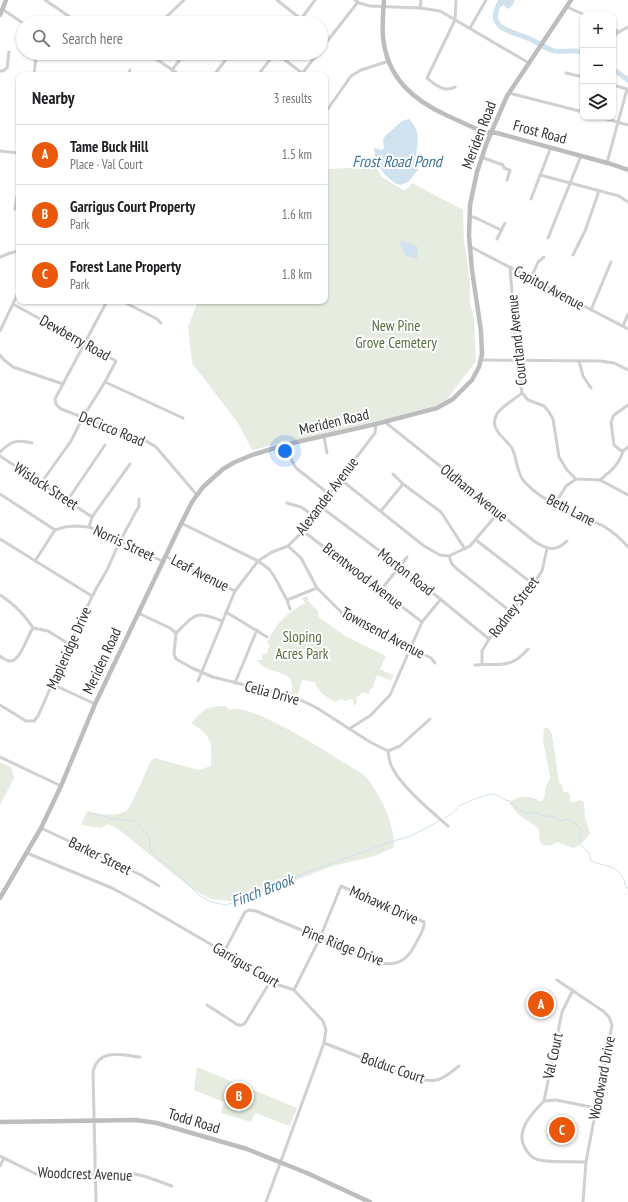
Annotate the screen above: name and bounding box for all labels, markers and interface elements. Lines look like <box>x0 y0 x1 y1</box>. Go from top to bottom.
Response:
map controls <box>580 12 616 120</box>
button: + <box>580 12 616 48</box>
search box <box>16 16 328 60</box>
icon: search <box>30 27 52 49</box>
text: Search here <box>62 29 123 48</box>
button: − <box>580 48 616 84</box>
button: layers <box>580 84 616 120</box>
text: Nearby <box>32 87 75 109</box>
text: 3 results <box>273 90 312 107</box>
street label: Meriden Road <box>457 98 500 171</box>
street label: Frost Road <box>511 115 569 148</box>
text: Tame Buck Hill <box>70 137 148 156</box>
text: A <box>42 146 48 163</box>
text: 1.5 km <box>282 146 312 163</box>
water label: Frost Road Pond <box>352 151 444 171</box>
text: Place · Val Court <box>70 156 143 173</box>
text: Garrigus Court Property <box>70 197 195 216</box>
text: B <box>42 206 48 223</box>
text: 1.6 km <box>282 206 312 223</box>
text: Park <box>70 216 89 233</box>
text: Forest Lane Property <box>70 257 181 276</box>
street label: Capitol Avenue <box>511 261 588 314</box>
text: C <box>42 266 48 283</box>
text: 1.8 km <box>282 266 312 283</box>
text: Park <box>70 276 89 293</box>
street label: Courtland Avenue <box>502 294 531 386</box>
street label: Dewberry Road <box>37 310 114 365</box>
park label: New Pine Grove Cemetery <box>355 316 437 352</box>
street label: Meriden Road <box>297 404 371 439</box>
street label: DeCicco Road <box>76 407 148 450</box>
your location <box>275 441 295 461</box>
street label: Alexander Avenue <box>291 453 362 538</box>
street label: Wislock Street <box>10 458 82 514</box>
street label: Oldham Avenue <box>437 460 512 526</box>
street label: Beth Lane <box>544 489 599 530</box>
street label: Norris Street <box>91 520 158 565</box>
street label: Brentwood Avenue <box>319 538 407 613</box>
street label: Morton Road <box>374 544 438 600</box>
street label: Leaf Avenue <box>168 550 232 595</box>
street label: Rodney Street <box>484 572 543 641</box>
street label: Mapleridge Drive <box>42 603 95 692</box>
street label: Townsend Avenue <box>338 603 428 663</box>
street label: Meriden Road <box>78 625 125 697</box>
park label: Sloping Acres Park <box>275 627 329 663</box>
street label: Celia Drive <box>243 676 302 709</box>
street label: Barker Street <box>66 832 135 879</box>
water label: Finch Brook <box>228 868 298 911</box>
street label: Mohawk Drive <box>347 881 422 928</box>
street label: Pine Ridge Drive <box>300 921 387 970</box>
street label: Garrigus Court <box>209 938 283 991</box>
pin: A <box>528 989 554 1019</box>
street label: Val Court <box>538 1031 567 1082</box>
street label: Woodward Drive <box>584 1034 619 1121</box>
street label: Bolduc Court <box>359 1048 428 1087</box>
pin: B <box>226 1081 252 1111</box>
street label: Todd Road <box>166 1104 222 1137</box>
pin: C <box>549 1115 575 1145</box>
street label: Woodcrest Avenue <box>37 1162 133 1185</box>

